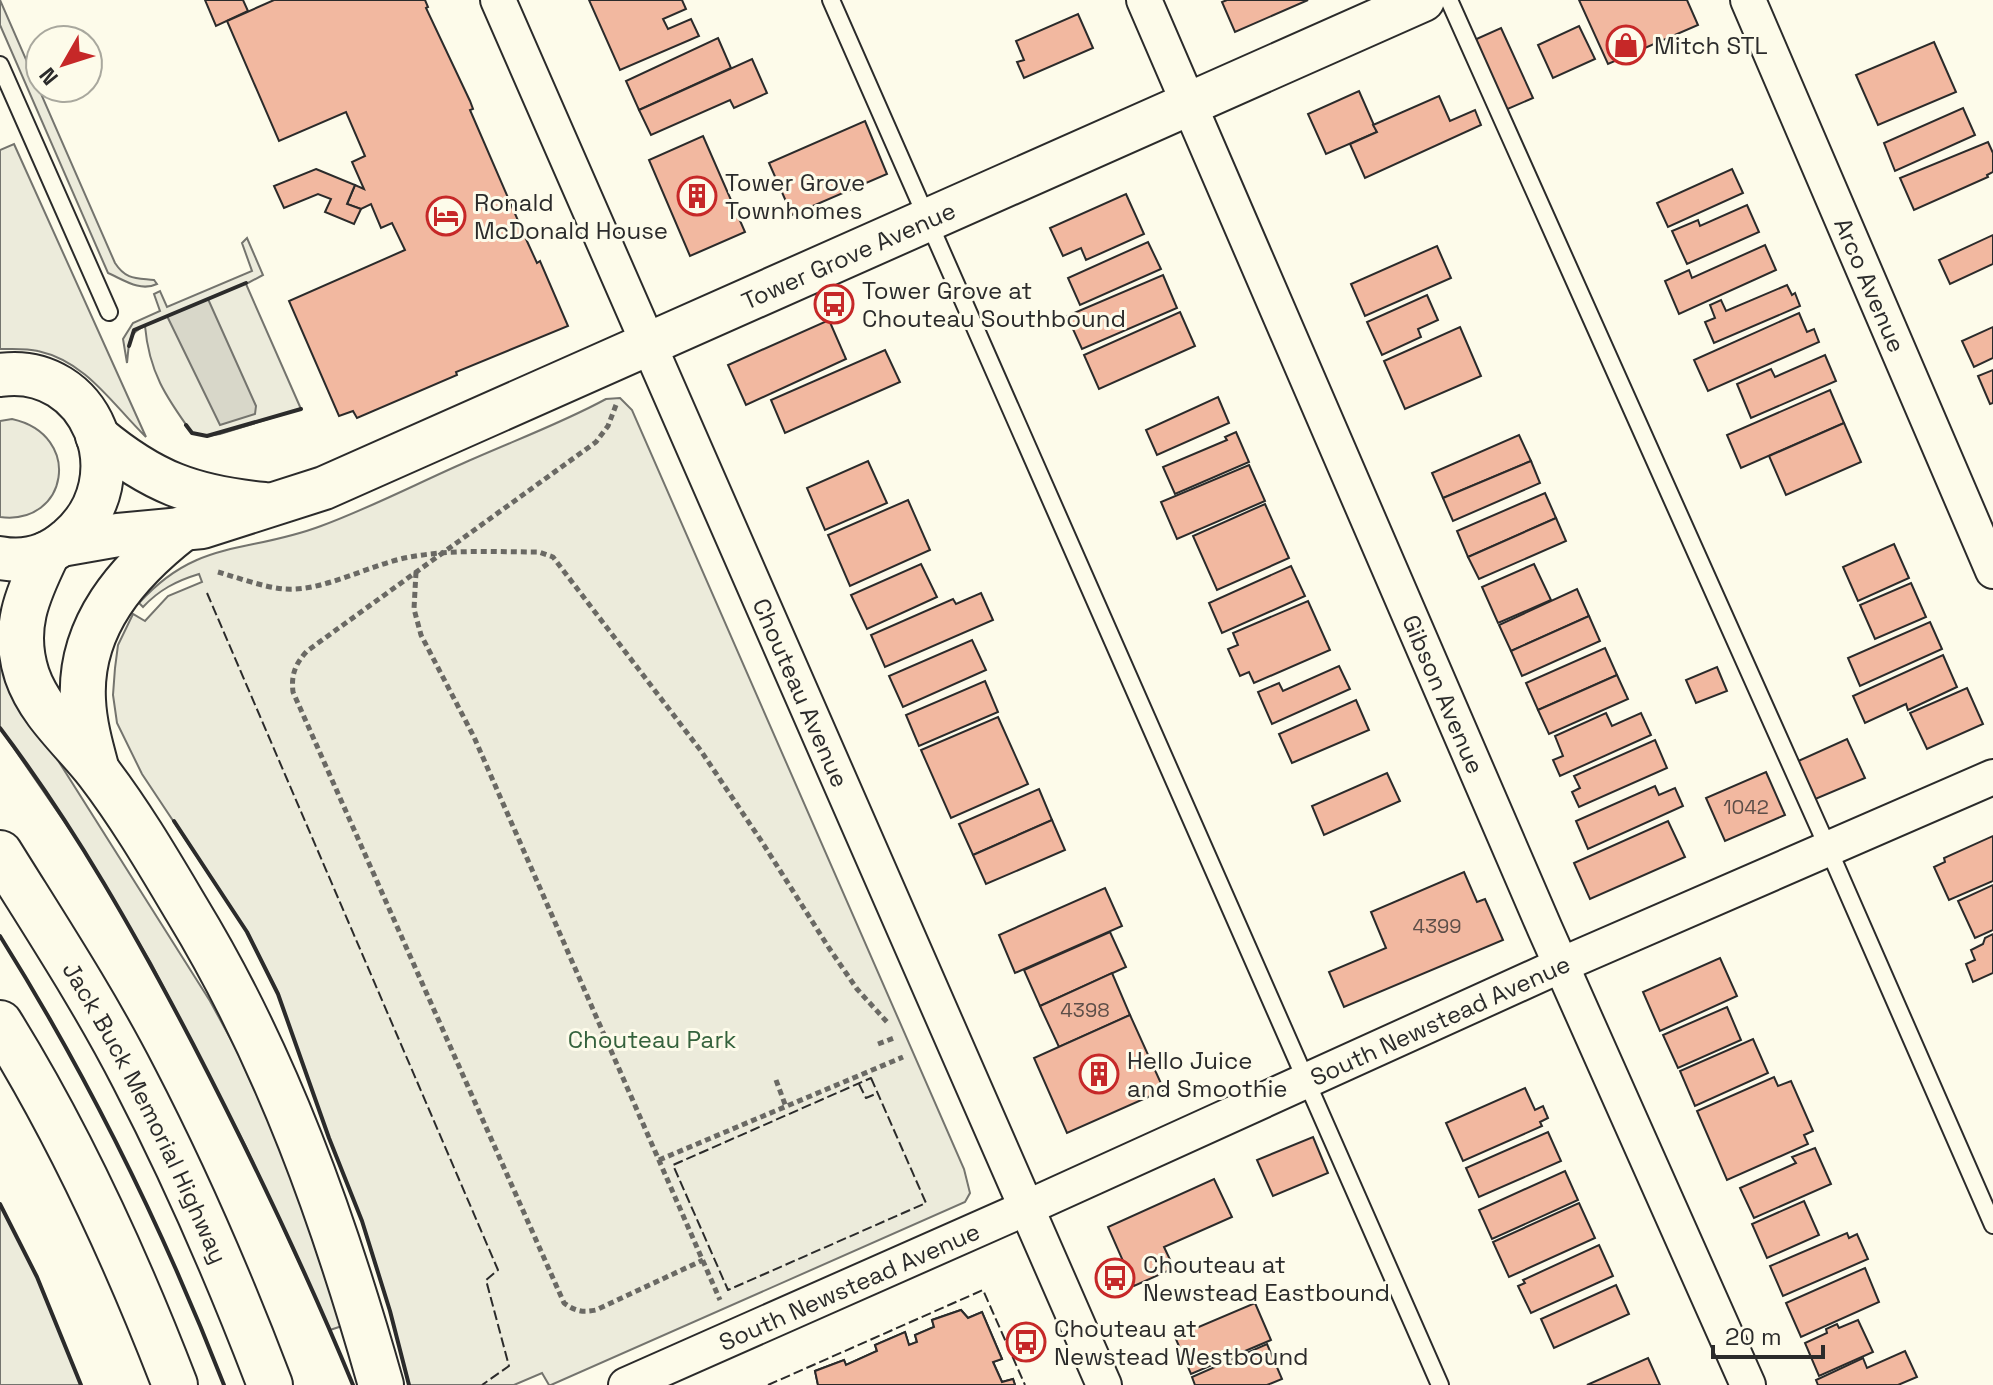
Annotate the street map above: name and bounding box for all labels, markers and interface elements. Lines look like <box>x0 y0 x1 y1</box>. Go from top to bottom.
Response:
north arrow <box>24 24 104 104</box>
shop icon: Mitch STL <box>1605 24 1647 66</box>
place label: Mitch STL <box>1654 30 1768 61</box>
text: N <box>33 62 64 91</box>
place label: Tower Grove Townhomes <box>725 167 865 226</box>
building icon: Tower Grove Townhomes <box>676 175 718 217</box>
place label: Ronald McDonald House <box>474 187 668 246</box>
street label: Tower Grove Avenue <box>736 194 960 316</box>
hotel icon: Ronald McDonald House <box>425 195 467 237</box>
street label: Arco Avenue <box>1828 213 1913 357</box>
place label: Tower Grove at Chouteau Southbound <box>862 275 1126 334</box>
bus stop icon: Tower Grove at Chouteau Southbound <box>813 283 855 325</box>
street label: Chouteau Avenue <box>746 593 856 792</box>
street label: Gibson Avenue <box>1396 610 1492 778</box>
house number: 1042 <box>1723 794 1769 820</box>
house number: 4399 <box>1412 913 1462 939</box>
street label: South Newstead Avenue <box>1305 948 1575 1092</box>
street label: Jack Buck Memorial Highway <box>56 956 235 1268</box>
house number: 4398 <box>1060 997 1110 1023</box>
park label: Chouteau Park <box>568 1024 736 1055</box>
place label: Hello Juice and Smoothie <box>1127 1045 1288 1104</box>
building icon: Hello Juice and Smoothie <box>1078 1053 1120 1095</box>
street label: South Newstead Avenue <box>714 1215 984 1358</box>
place label: Chouteau at Newstead Eastbound <box>1143 1249 1390 1308</box>
bus stop icon: Chouteau at Newstead Eastbound <box>1094 1257 1136 1299</box>
scale bar <box>1713 1309 1823 1359</box>
place label: Chouteau at Newstead Westbound <box>1054 1313 1309 1372</box>
bus stop icon: Chouteau at Newstead Westbound <box>1005 1321 1047 1363</box>
text: 20 m <box>1725 1321 1782 1352</box>

